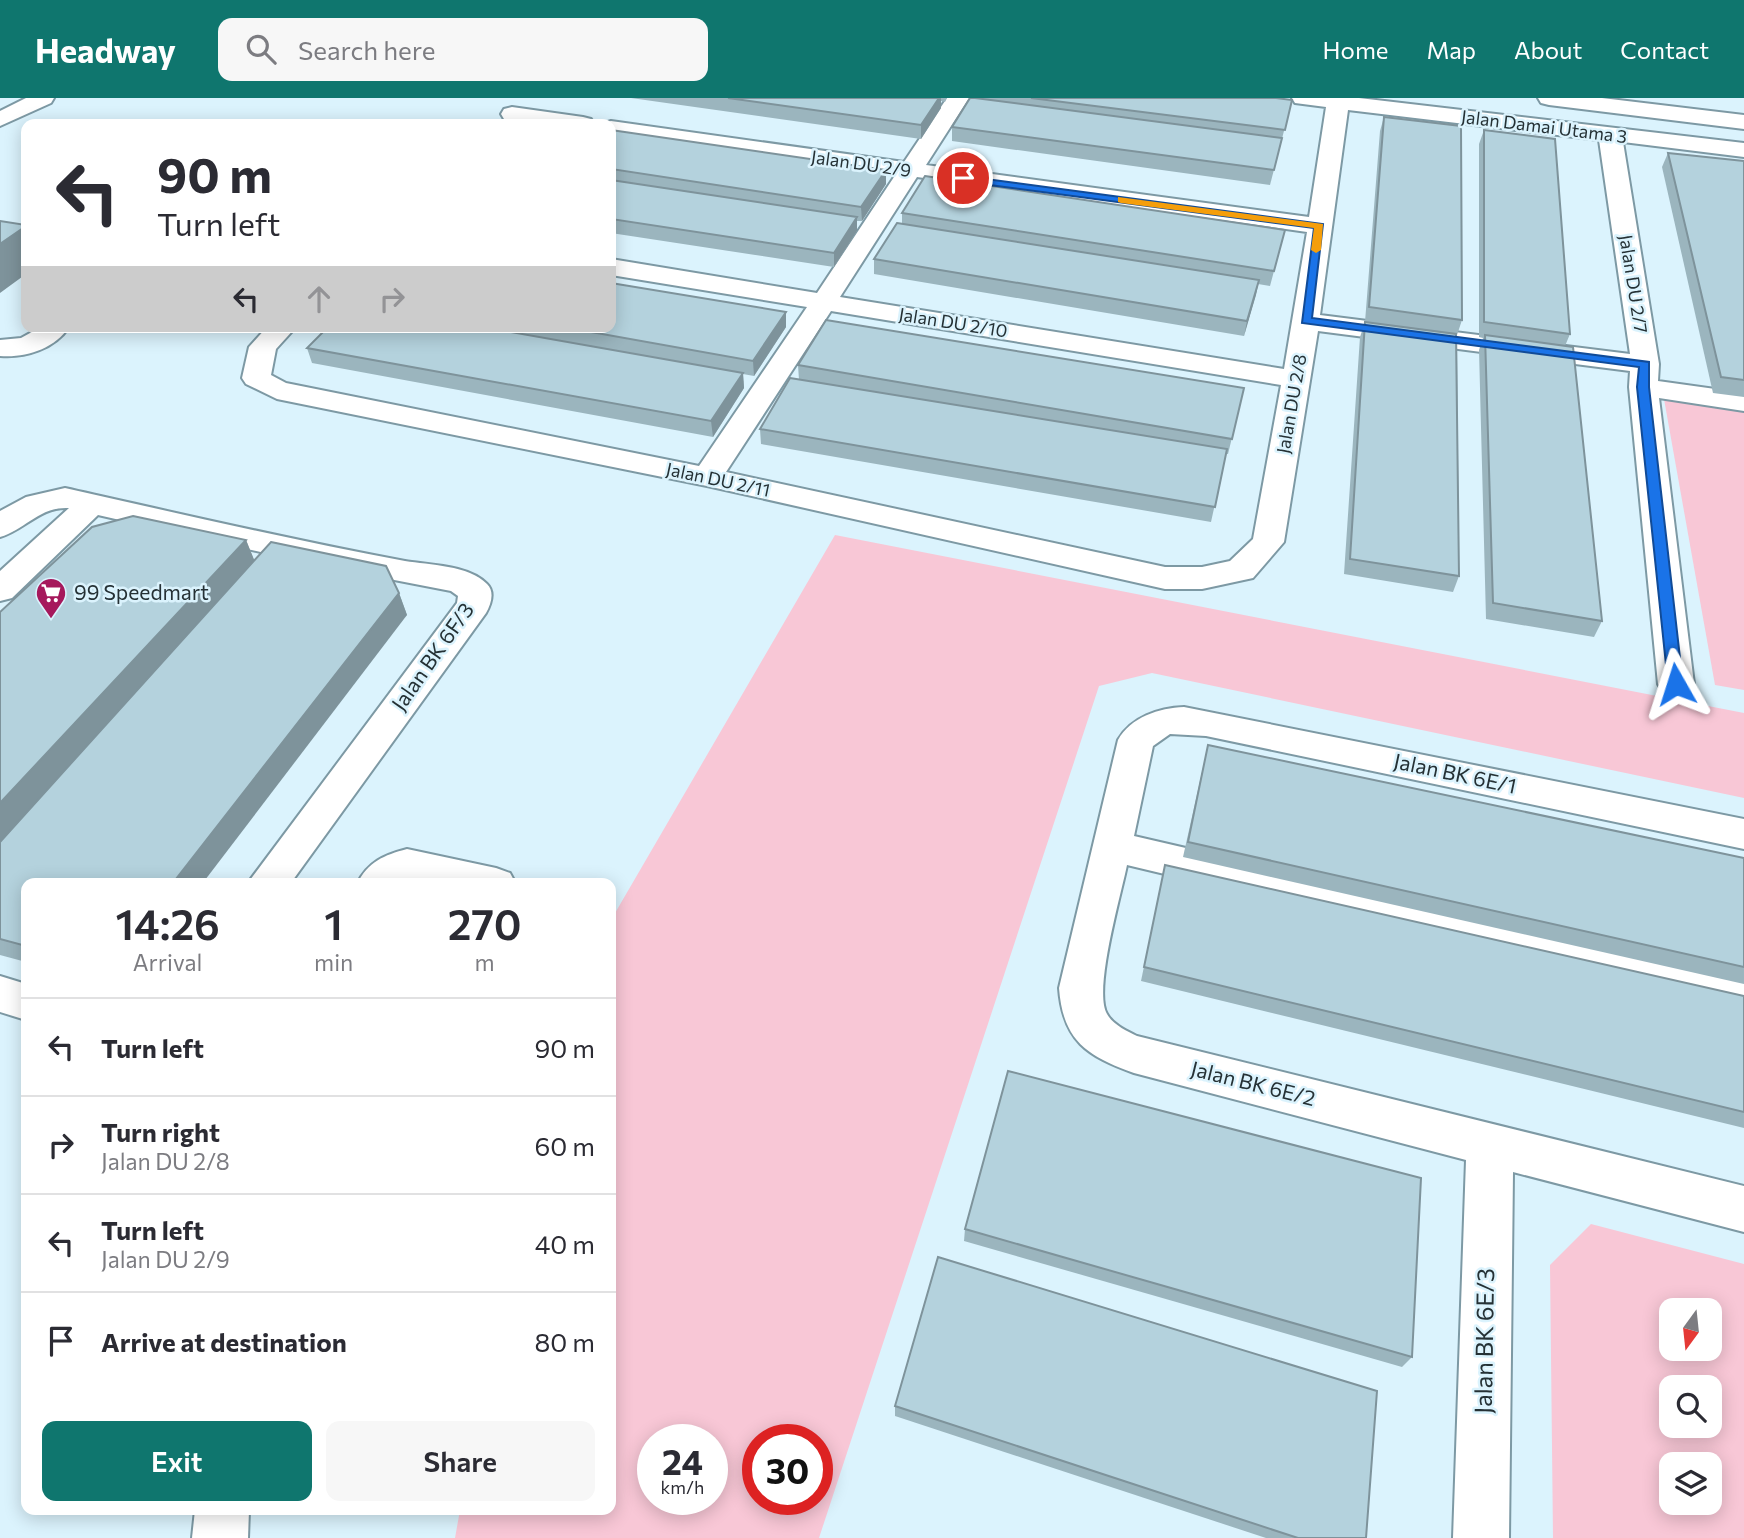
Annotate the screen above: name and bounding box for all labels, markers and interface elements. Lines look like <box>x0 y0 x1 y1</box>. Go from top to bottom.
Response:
search box <box>218 18 708 81</box>
text: Headway <box>35 29 176 70</box>
icon: search <box>242 30 280 68</box>
text: Search here <box>298 34 436 65</box>
text: Home <box>1323 35 1389 64</box>
text: Map <box>1427 35 1476 64</box>
text: About <box>1514 35 1582 64</box>
text: Contact <box>1620 35 1709 64</box>
street label: Jalan Damai Utama 3 <box>1460 105 1628 147</box>
text: 90 m <box>157 143 272 203</box>
street label: Jalan DU 2/9 <box>810 145 913 181</box>
icon: left <box>42 147 133 238</box>
pin <box>933 148 993 208</box>
icon: arrive <box>944 159 982 197</box>
text: Turn left <box>157 203 281 243</box>
street label: Jalan DU 2/7 <box>1615 233 1653 335</box>
icon: left <box>227 280 265 318</box>
icon: ahead <box>300 280 338 318</box>
icon: right <box>373 280 411 318</box>
street label: Jalan DU 2/10 <box>897 303 1009 341</box>
street label: Jalan DU 2/8 <box>1271 352 1311 455</box>
street label: Jalan DU 2/11 <box>664 457 772 501</box>
supermarket icon: 99 Speedmart <box>34 576 68 620</box>
place label: 99 Speedmart <box>74 579 209 604</box>
street label: Jalan BK 6F/3 <box>385 597 478 715</box>
position arrow <box>1639 647 1713 721</box>
street label: Jalan BK 6E/1 <box>1392 747 1519 798</box>
text: 14:26 <box>115 897 220 949</box>
text: 1 <box>324 897 343 949</box>
text: 270 <box>448 897 522 949</box>
text: Arrival <box>133 948 202 976</box>
text: min <box>314 948 353 976</box>
text: m <box>475 948 495 976</box>
icon: left <box>42 1028 80 1066</box>
text: Turn left <box>101 1032 204 1063</box>
text: 90 m <box>535 1032 595 1063</box>
street label: Jalan BK 6E/2 <box>1189 1055 1318 1110</box>
text: Turn right <box>101 1116 220 1147</box>
icon: right <box>42 1126 80 1164</box>
text: 60 m <box>535 1130 595 1161</box>
text: Jalan DU 2/8 <box>101 1147 230 1175</box>
text: Turn left <box>101 1214 204 1245</box>
icon: left <box>42 1224 80 1262</box>
text: 40 m <box>535 1228 595 1259</box>
text: Jalan DU 2/9 <box>101 1245 230 1273</box>
street label: Jalan BK 6E/3 <box>1468 1268 1499 1414</box>
north arrow <box>1659 1298 1722 1362</box>
map controls <box>1659 1298 1722 1515</box>
icon: arrive <box>42 1322 80 1360</box>
text: Arrive at destination <box>101 1326 347 1357</box>
text: 80 m <box>535 1326 595 1357</box>
button: search <box>1659 1375 1722 1438</box>
button: Exit <box>42 1421 312 1501</box>
button: Share <box>326 1421 595 1501</box>
speed limit sign: 30 <box>742 1424 833 1515</box>
text: 24 <box>662 1439 703 1482</box>
button: layers <box>1659 1452 1722 1515</box>
text: km/h <box>661 1476 704 1498</box>

